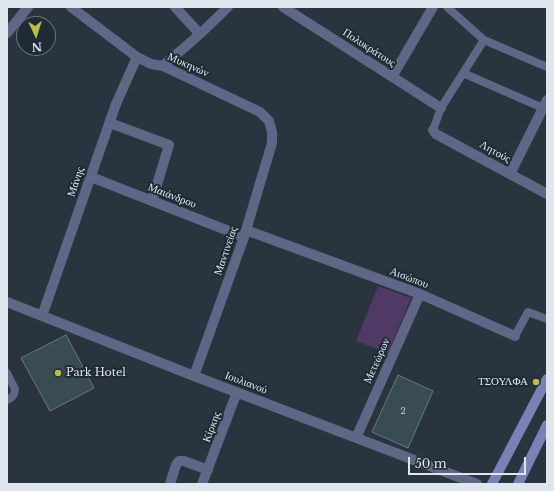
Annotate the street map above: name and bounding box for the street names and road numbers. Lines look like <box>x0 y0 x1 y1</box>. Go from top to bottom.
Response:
street label: Πολυκράτους <box>340 26 398 70</box>
street label: Μυκηνών <box>165 50 211 80</box>
street label: Λητούς <box>477 138 513 166</box>
street label: Μάνης <box>65 165 87 199</box>
street label: Μαιάνδρου <box>146 181 198 211</box>
street label: Μαντινείας <box>212 225 240 277</box>
street label: Αισώπου <box>388 265 430 291</box>
street label: Μετεώρων <box>361 336 393 386</box>
street label: Ιουλιανού <box>223 369 269 397</box>
street label: Κίρκης <box>200 410 224 444</box>

